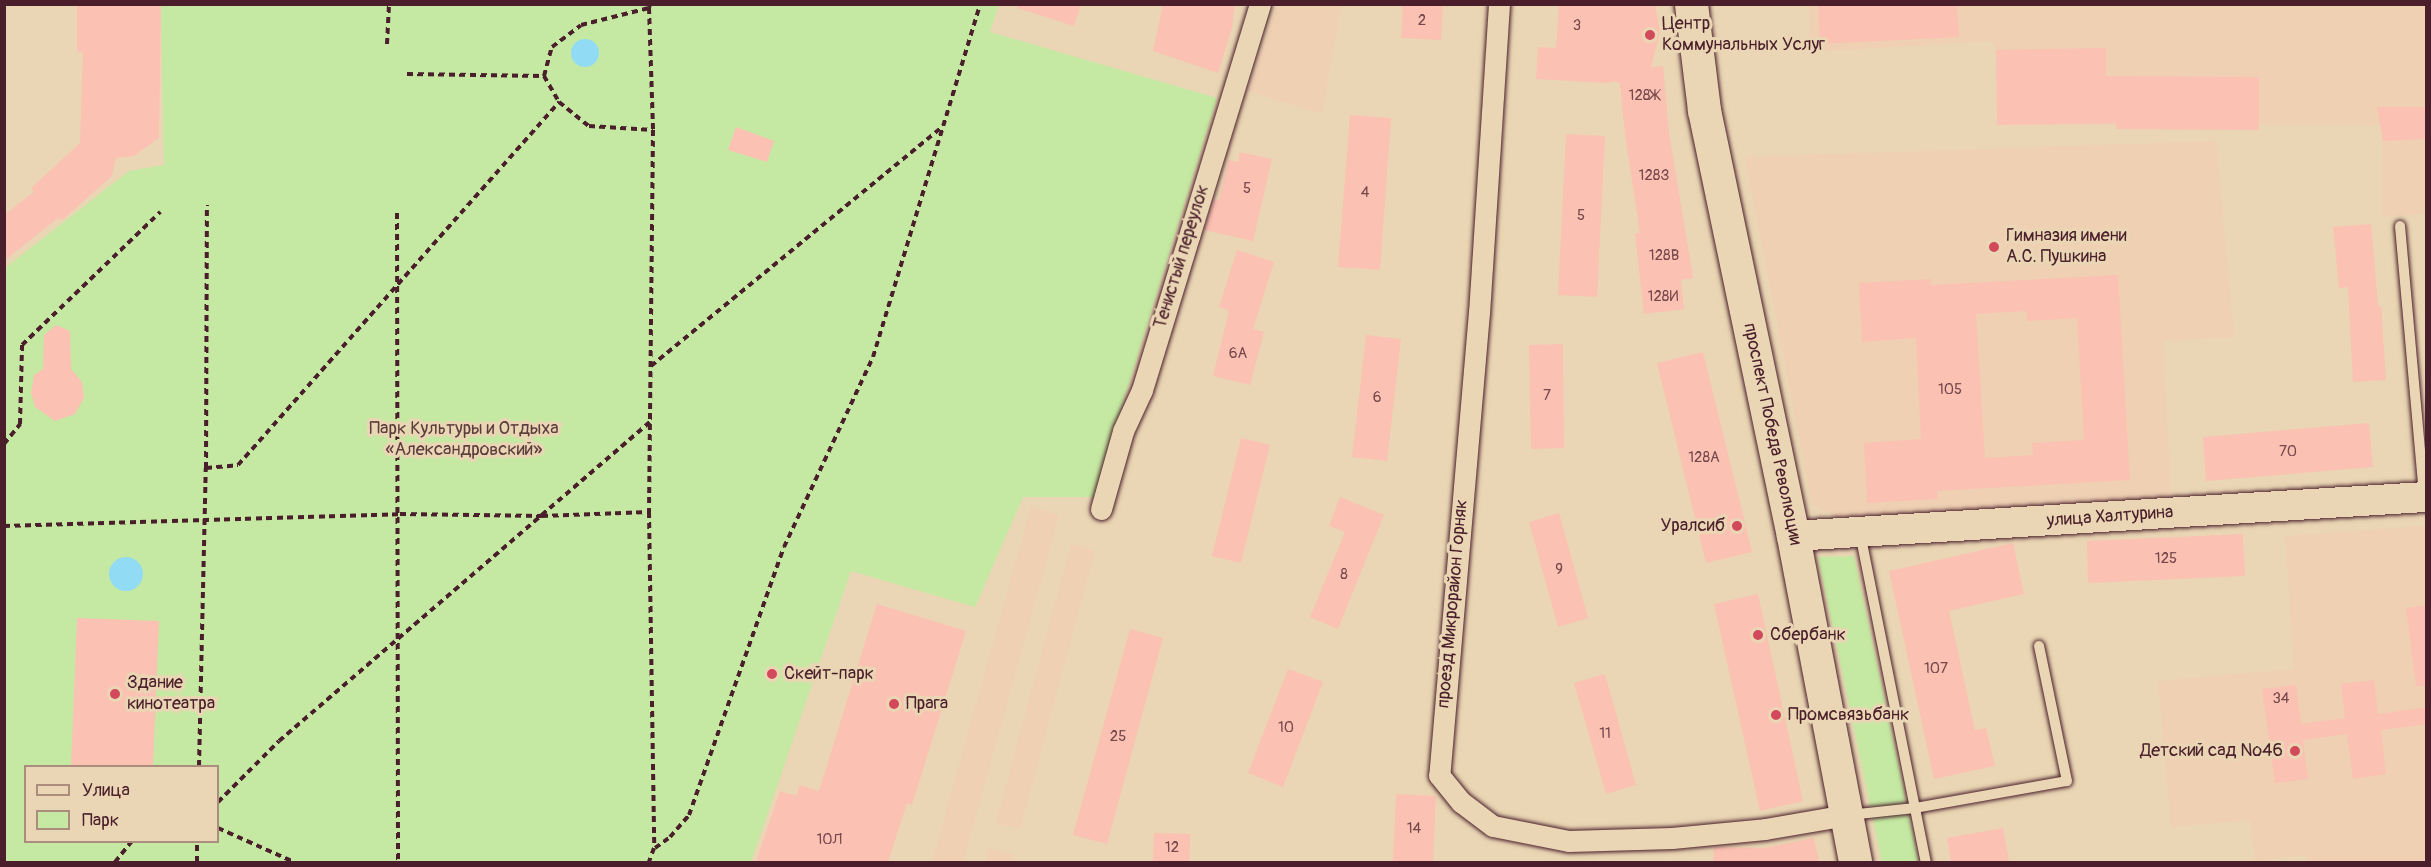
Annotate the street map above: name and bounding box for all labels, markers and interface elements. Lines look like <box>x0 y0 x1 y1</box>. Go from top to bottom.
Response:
house number: 2 <box>1418 12 1426 30</box>
place label: Центр Коммунальных Услуг <box>1662 14 1825 57</box>
house number: 3 <box>1573 17 1581 35</box>
marker: Центр Коммунальных Услуг <box>1643 28 1657 42</box>
house number: 128Ж <box>1629 87 1659 105</box>
house number: 128З <box>1639 167 1669 185</box>
house number: 5 <box>1243 180 1251 198</box>
street label: Тенистый переулок <box>1150 182 1214 332</box>
house number: 4 <box>1361 184 1369 202</box>
house number: 5 <box>1577 207 1585 225</box>
place label: Гимназия имени А.С. Пушкина <box>2006 226 2127 268</box>
marker: Гимназия имени А.С. Пушкина <box>1987 240 2001 254</box>
house number: 128В <box>1649 247 1679 265</box>
house number: 128И <box>1648 288 1678 306</box>
street label: проспект Победа Революции <box>1738 321 1806 547</box>
house number: 6А <box>1229 345 1247 363</box>
house number: 105 <box>1938 381 1962 399</box>
house number: 7 <box>1543 387 1551 405</box>
house number: 6 <box>1373 389 1381 407</box>
park label: Парк Культуры и Отдыха «Александровский» <box>369 419 559 462</box>
house number: 70 <box>2279 443 2297 461</box>
house number: 128А <box>1688 449 1720 467</box>
street label: проезд Микрорайон Горняк <box>1433 499 1473 709</box>
street label: улица Халтурина <box>2046 502 2174 532</box>
place label: Уралсиб <box>1660 515 1725 537</box>
marker: Уралсиб <box>1730 519 1744 533</box>
house number: 125 <box>2155 550 2177 568</box>
house number: 9 <box>1555 561 1563 579</box>
house number: 8 <box>1340 566 1348 584</box>
place label: Сбербанк <box>1770 624 1846 646</box>
marker: Сбербанк <box>1751 628 1765 642</box>
house number: 107 <box>1924 660 1948 678</box>
place label: Скейт-парк <box>784 663 874 685</box>
marker: Скейт-парк <box>765 667 779 681</box>
place label: Здание кинотеатра <box>127 673 215 716</box>
marker: Здание кинотеатра <box>108 687 122 701</box>
house number: 34 <box>2272 690 2290 708</box>
place label: Прага <box>906 693 948 715</box>
marker: Прага <box>887 697 901 711</box>
place label: Промсвязьбанк <box>1788 704 1909 726</box>
marker: Промсвязьбанк <box>1769 708 1783 722</box>
house number: 10 <box>1278 719 1294 737</box>
house number: 11 <box>1599 725 1611 743</box>
house number: 25 <box>1110 728 1126 746</box>
place label: Детский сад №46 <box>2140 740 2283 762</box>
marker: Детский сад №46 <box>2288 744 2302 758</box>
legend <box>24 765 219 843</box>
text: Улица <box>82 779 130 802</box>
text: Парк <box>82 809 119 832</box>
house number: 14 <box>1407 820 1421 838</box>
house number: 10Л <box>816 831 842 849</box>
house number: 12 <box>1165 839 1179 857</box>

